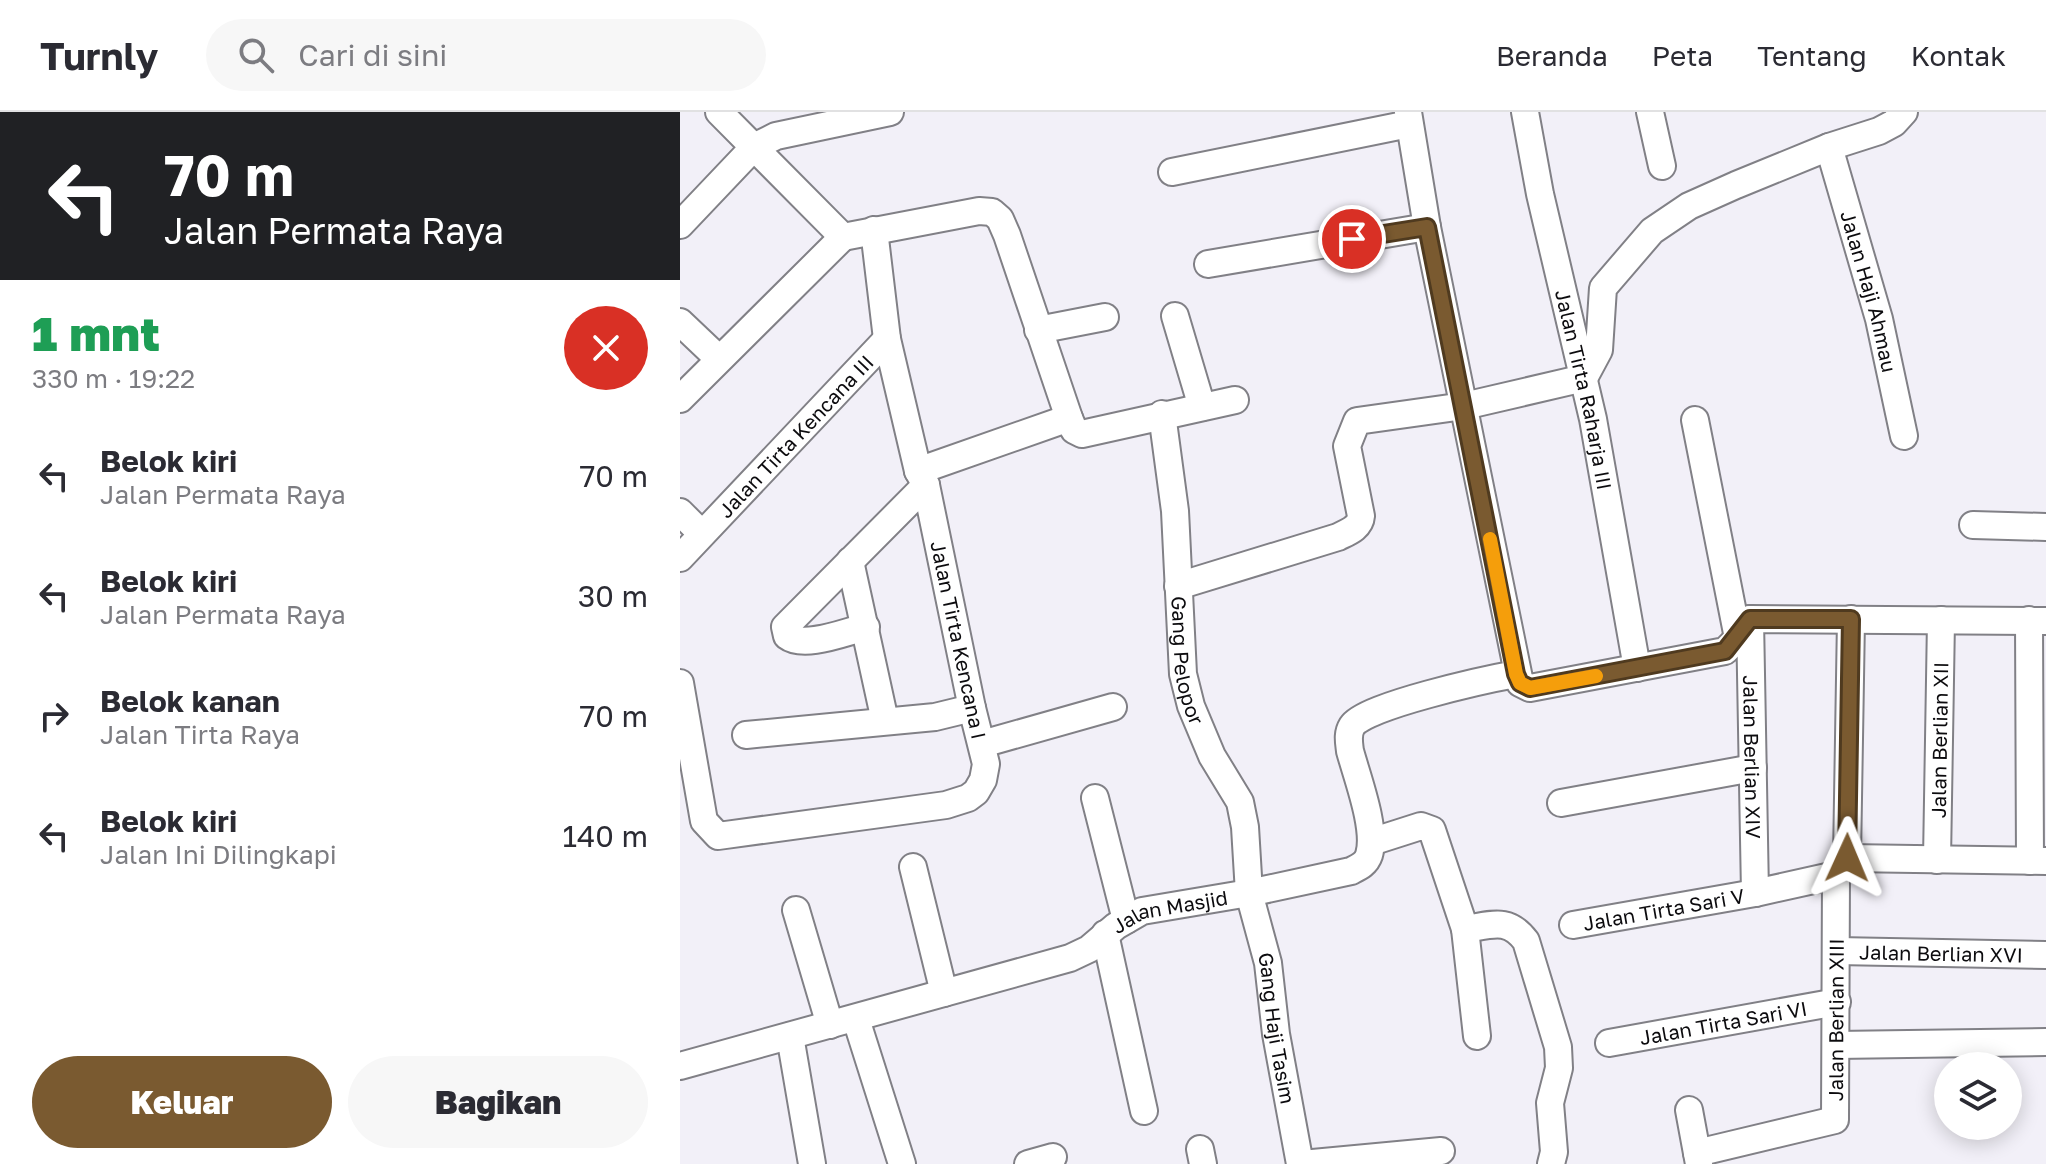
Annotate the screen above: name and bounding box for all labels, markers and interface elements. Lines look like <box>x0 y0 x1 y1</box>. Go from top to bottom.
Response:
search box <box>206 19 766 91</box>
text: Turnly <box>40 33 158 78</box>
icon: search <box>234 33 278 77</box>
text: Cari di sini <box>298 37 447 73</box>
text: Beranda <box>1496 39 1608 72</box>
text: Peta <box>1652 39 1713 72</box>
text: Tentang <box>1757 39 1867 72</box>
text: Kontak <box>1911 39 2006 72</box>
text: 70 m <box>164 141 294 208</box>
icon: left <box>32 144 136 248</box>
pin <box>1318 205 1386 273</box>
street label: Jalan Haji Ahmau <box>1836 208 1902 374</box>
text: Jalan Permata Raya <box>164 209 504 252</box>
icon: arrive <box>1330 217 1374 261</box>
street label: Jalan Tirta Raharja III <box>1551 287 1617 492</box>
text: 1 mnt <box>32 304 160 362</box>
button: close <box>564 306 648 390</box>
street label: Jalan Tirta Kencana III <box>713 350 878 522</box>
text: 330 m · 19:22 <box>32 363 195 394</box>
text: Belok kiri <box>100 443 237 479</box>
icon: left <box>32 454 76 498</box>
text: 70 m <box>579 458 648 494</box>
text: Jalan Permata Raya <box>100 479 346 510</box>
street label: Jalan Tirta Kencana I <box>926 539 992 741</box>
text: Belok kiri <box>100 563 237 599</box>
icon: left <box>32 574 76 618</box>
text: 30 m <box>578 578 648 614</box>
street label: Gang Pelopor <box>1167 595 1209 728</box>
text: Jalan Permata Raya <box>100 599 346 630</box>
street label: Jalan Berlian XII <box>1926 662 1952 818</box>
street label: Jalan Berlian XIV <box>1739 675 1766 839</box>
text: Belok kanan <box>100 683 280 719</box>
icon: right <box>32 694 76 738</box>
text: 70 m <box>579 698 648 734</box>
text: Jalan Tirta Raya <box>100 719 300 750</box>
text: Belok kiri <box>100 803 237 839</box>
icon: left <box>32 814 76 858</box>
position arrow <box>1805 816 1889 900</box>
text: 140 m <box>563 818 648 854</box>
text: Jalan Ini Dilingkapi <box>100 839 337 870</box>
street label: Jalan Tirta Sari V <box>1581 883 1746 935</box>
street label: Jalan Masjid <box>1107 885 1229 938</box>
street label: Jalan Berlian XIII <box>1823 938 1848 1101</box>
street label: Jalan Berlian XVI <box>1859 939 2023 967</box>
street label: Gang Haji Tasim <box>1254 949 1301 1106</box>
street label: Jalan Tirta Sari VI <box>1638 996 1809 1049</box>
map controls <box>1934 1052 2022 1140</box>
button: layers <box>1934 1052 2022 1140</box>
button: Keluar <box>32 1056 332 1148</box>
button: Bagikan <box>348 1056 648 1148</box>

